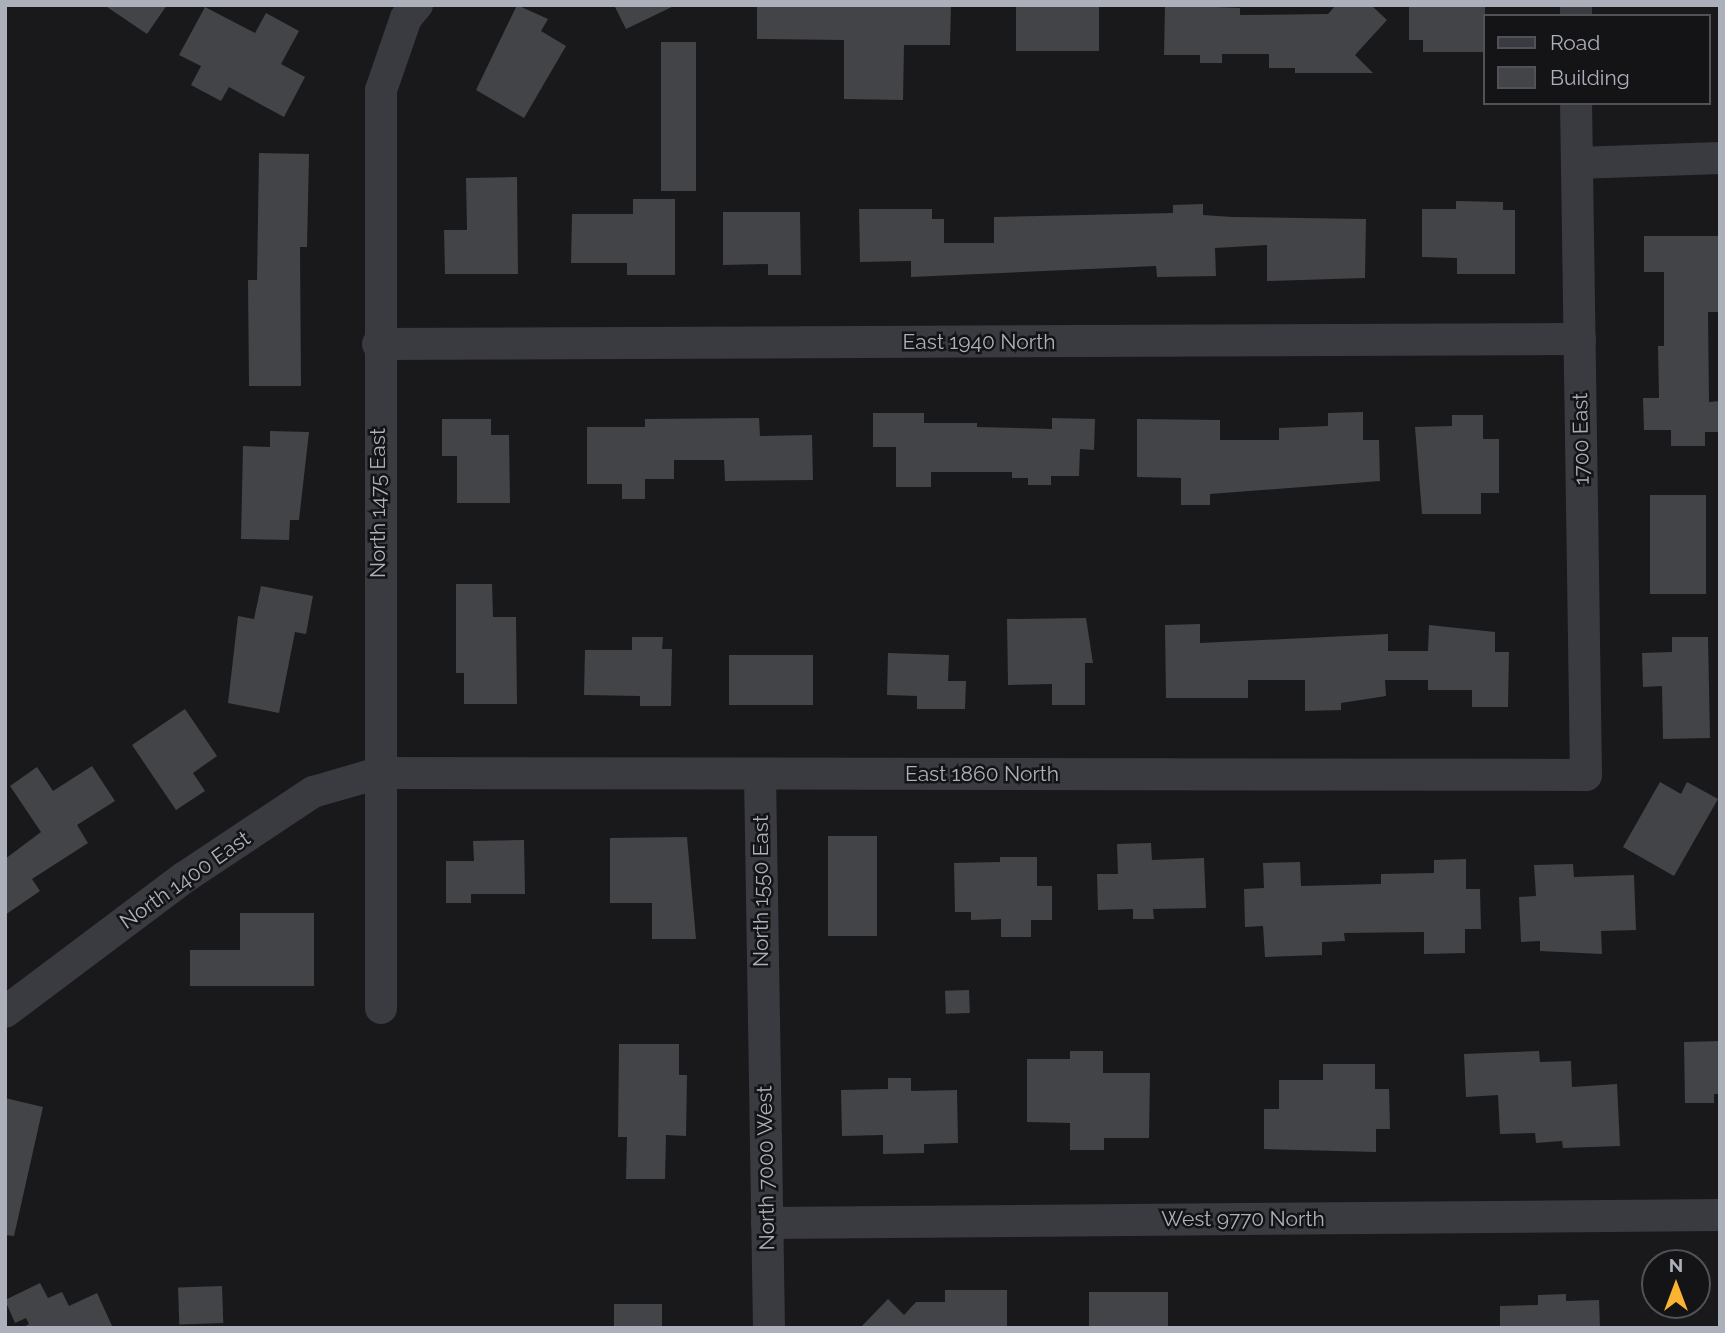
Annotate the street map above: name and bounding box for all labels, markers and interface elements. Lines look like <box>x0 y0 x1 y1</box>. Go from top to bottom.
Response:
legend <box>1484 14 1711 105</box>
text: Road <box>1550 30 1600 55</box>
text: Building <box>1550 65 1630 90</box>
street label: East 1940 North <box>903 329 1055 355</box>
street label: 1700 East <box>1568 393 1594 485</box>
street label: North 1475 East <box>365 428 391 578</box>
street label: East 1860 North <box>905 761 1059 787</box>
street label: North 1550 East <box>748 815 774 967</box>
street label: North 1400 East <box>115 826 255 934</box>
street label: North 7000 West <box>752 1085 780 1251</box>
street label: West 9770 North <box>1161 1206 1325 1232</box>
north arrow <box>1641 1249 1711 1319</box>
text: N <box>1669 1254 1683 1276</box>

